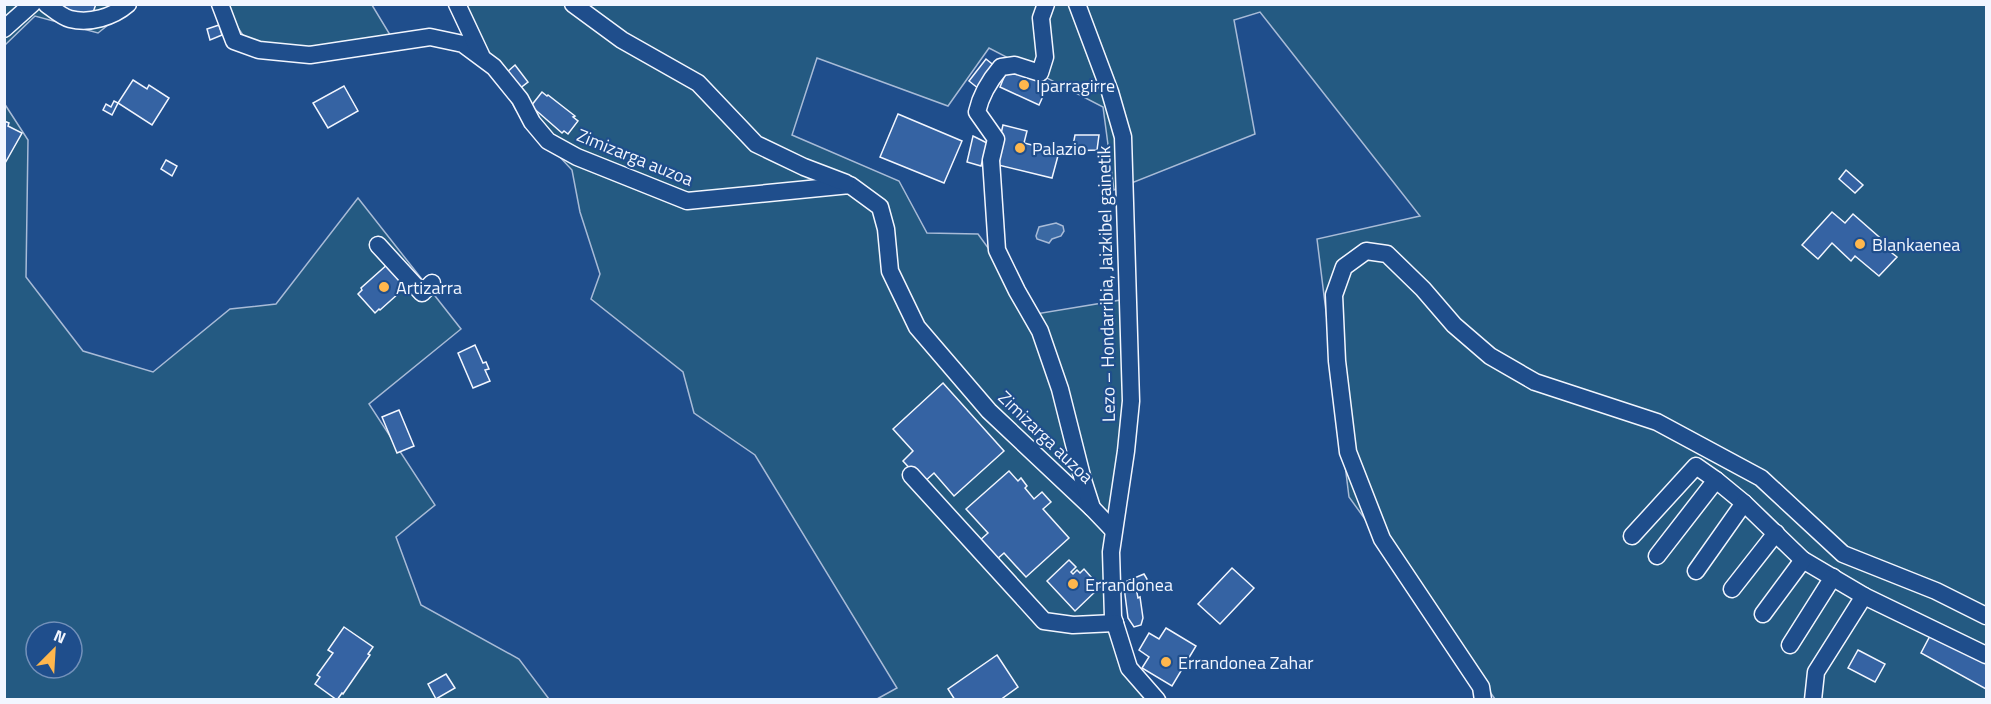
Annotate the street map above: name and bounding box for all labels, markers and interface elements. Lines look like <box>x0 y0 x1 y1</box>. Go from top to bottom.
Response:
place label: Iparragirre <box>1036 72 1115 99</box>
marker: Iparragirre <box>1017 78 1031 92</box>
street label: Zimizarga auzoa <box>573 121 697 193</box>
place label: Palazio <box>1032 135 1086 162</box>
marker: Palazio <box>1013 141 1027 155</box>
street label: Lezo – Hondarribia, Jaizkibel gainetik <box>1090 145 1122 422</box>
place label: Blankaenea <box>1872 231 1960 258</box>
marker: Blankaenea <box>1853 237 1867 251</box>
place label: Artizarra <box>396 274 462 301</box>
marker: Artizarra <box>377 280 391 294</box>
street label: Zimizarga auzoa <box>992 384 1100 490</box>
place label: Errandonea <box>1085 571 1173 598</box>
marker: Errandonea <box>1066 577 1080 591</box>
north arrow <box>24 620 84 680</box>
text: N <box>50 623 70 650</box>
place label: Errandonea Zahar <box>1178 649 1313 676</box>
marker: Errandonea Zahar <box>1159 655 1173 669</box>

